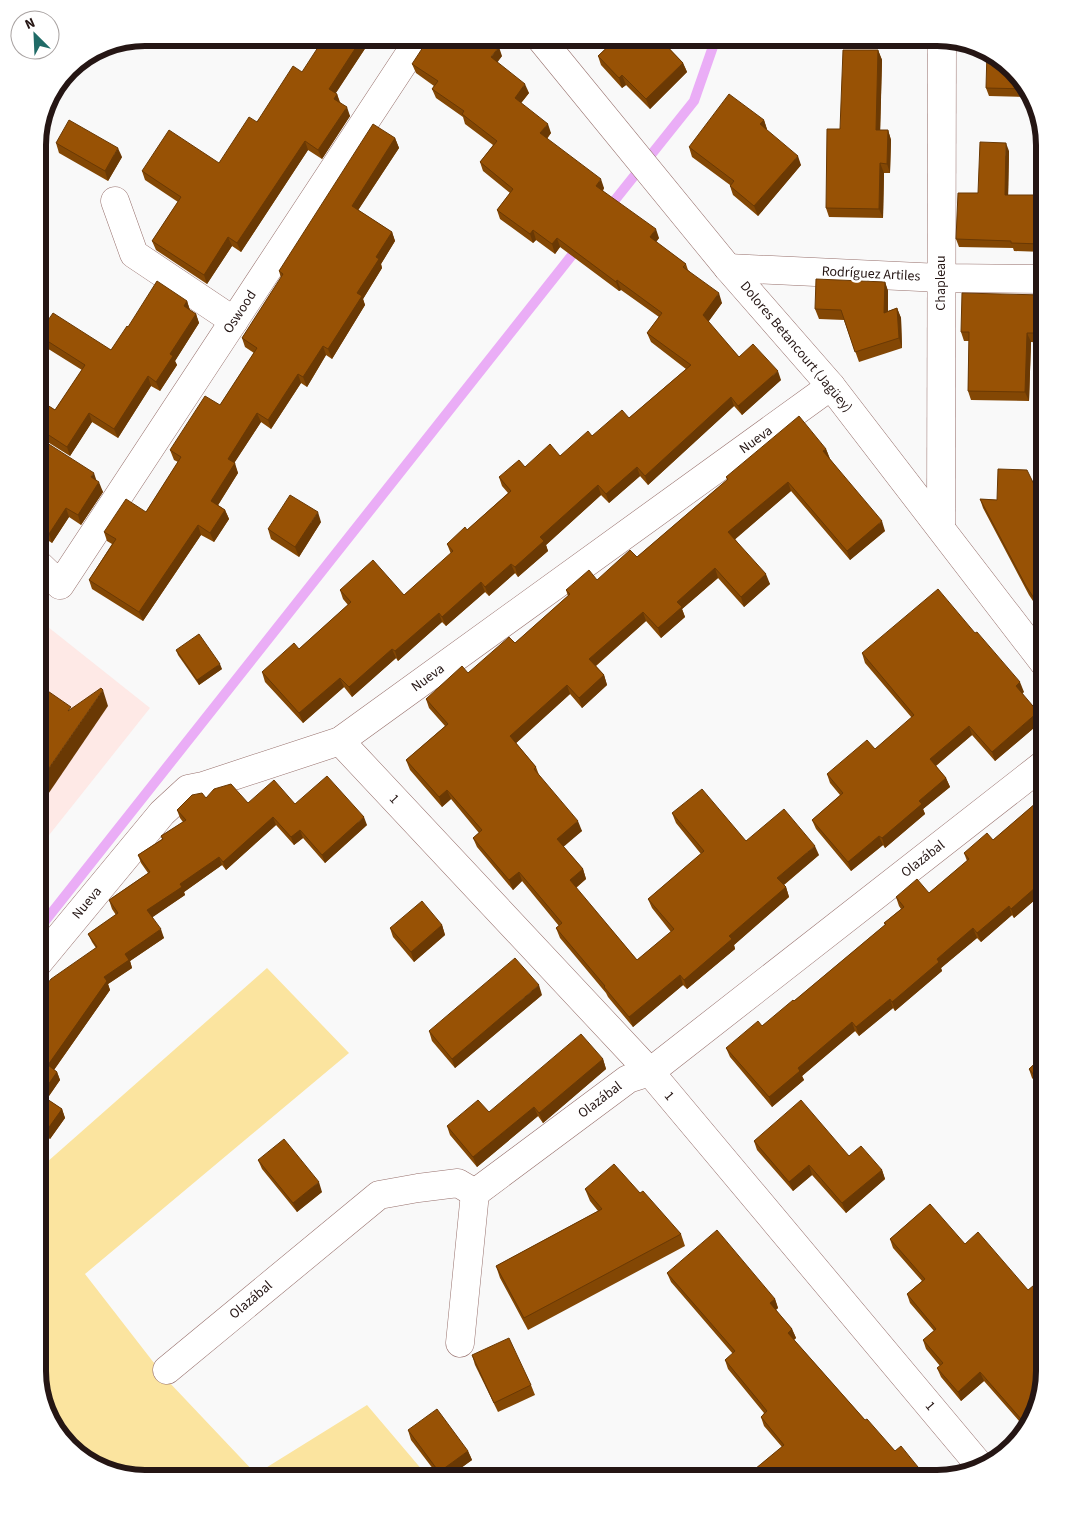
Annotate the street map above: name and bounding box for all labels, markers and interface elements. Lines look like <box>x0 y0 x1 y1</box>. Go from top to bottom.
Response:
north arrow <box>10 10 60 60</box>
text: N <box>22 13 38 35</box>
street label: Chapleau <box>931 255 951 311</box>
street label: Rodríguez Artiles <box>821 261 921 287</box>
street label: Dolores Betancourt (Jagüey) <box>735 277 857 417</box>
street label: Oswood <box>219 286 261 338</box>
street label: Nueva <box>735 421 777 459</box>
street label: Nueva <box>407 659 449 697</box>
street label: 1 <box>384 790 404 808</box>
street label: Olazábal <box>897 835 950 883</box>
street label: Nueva <box>67 882 107 924</box>
street label: Olazábal <box>574 1076 627 1123</box>
street label: 1 <box>659 1087 679 1105</box>
street label: Olazábal <box>225 1276 277 1324</box>
street label: 1 <box>920 1397 940 1415</box>

